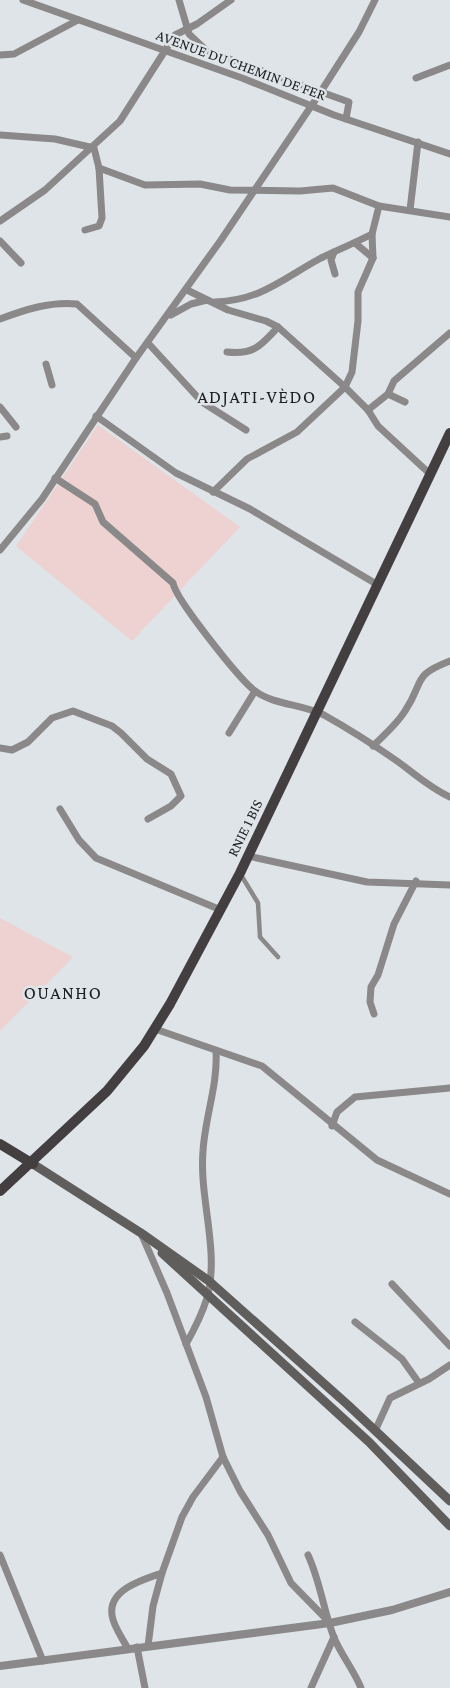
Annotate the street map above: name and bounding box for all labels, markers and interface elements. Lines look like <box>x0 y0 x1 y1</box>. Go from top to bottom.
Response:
street label: AVENUE DU CHEMIN DE FER <box>154 27 329 103</box>
district label: ADJATI-VÈDO <box>197 387 317 407</box>
street label: RNIE 1 BIS <box>224 797 266 859</box>
district label: OUANHO <box>24 983 102 1003</box>

